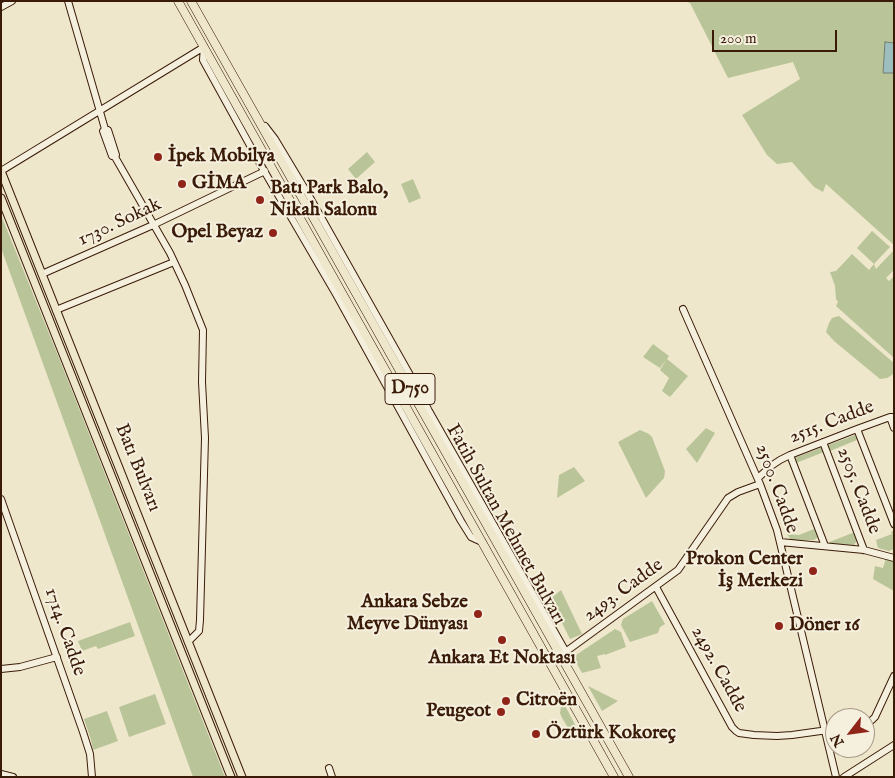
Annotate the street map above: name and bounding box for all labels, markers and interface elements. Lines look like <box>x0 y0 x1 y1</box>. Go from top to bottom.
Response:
scale bar <box>715 20 840 52</box>
text: 200 m <box>720 29 757 48</box>
place label: İpek Mobilya <box>168 146 275 168</box>
marker: İpek Mobilya <box>152 151 164 163</box>
place label: GİMA <box>192 173 246 195</box>
marker: GİMA <box>176 178 188 190</box>
place label: Batı Park Balo, Nikah Salonu <box>270 178 388 222</box>
street label: 1730. Sokak <box>75 194 165 252</box>
marker: Batı Park Balo, Nikah Salonu <box>254 194 266 206</box>
place label: Opel Beyaz <box>171 222 263 244</box>
marker: Opel Beyaz <box>267 227 279 239</box>
road number: D750 <box>385 374 435 404</box>
street label: 2515. Cadde <box>787 396 877 450</box>
street label: Batı Bulvarı <box>109 421 165 515</box>
street label: Fatih Sultan Mehmet Bulvarı <box>440 421 570 629</box>
street label: 2500. Cadde <box>749 441 803 537</box>
street label: 2505. Cadde <box>831 444 885 538</box>
place label: Prokon Center İş Merkezi <box>686 549 803 593</box>
street label: 2493. Cadde <box>580 555 668 627</box>
marker: Prokon Center İş Merkezi <box>807 565 819 577</box>
street label: 1714. Cadde <box>38 585 90 679</box>
place label: Ankara Sebze Meyve Dünyası <box>347 592 468 636</box>
marker: Ankara Sebze Meyve Dünyası <box>472 608 484 620</box>
place label: Döner 16 <box>789 615 859 637</box>
marker: Döner 16 <box>773 620 785 632</box>
street label: 2492. Cadde <box>685 623 751 717</box>
marker: Ankara Et Noktası <box>496 634 508 646</box>
place label: Ankara Et Noktası <box>428 648 576 670</box>
place label: Citroën <box>516 690 577 712</box>
marker: Citroën <box>500 695 512 707</box>
place label: Peugeot <box>426 701 491 723</box>
marker: Peugeot <box>495 706 507 718</box>
north arrow <box>825 708 875 758</box>
place label: Öztürk Kokoreç <box>546 723 676 745</box>
marker: Öztürk Kokoreç <box>530 728 542 740</box>
text: N <box>827 730 849 750</box>

